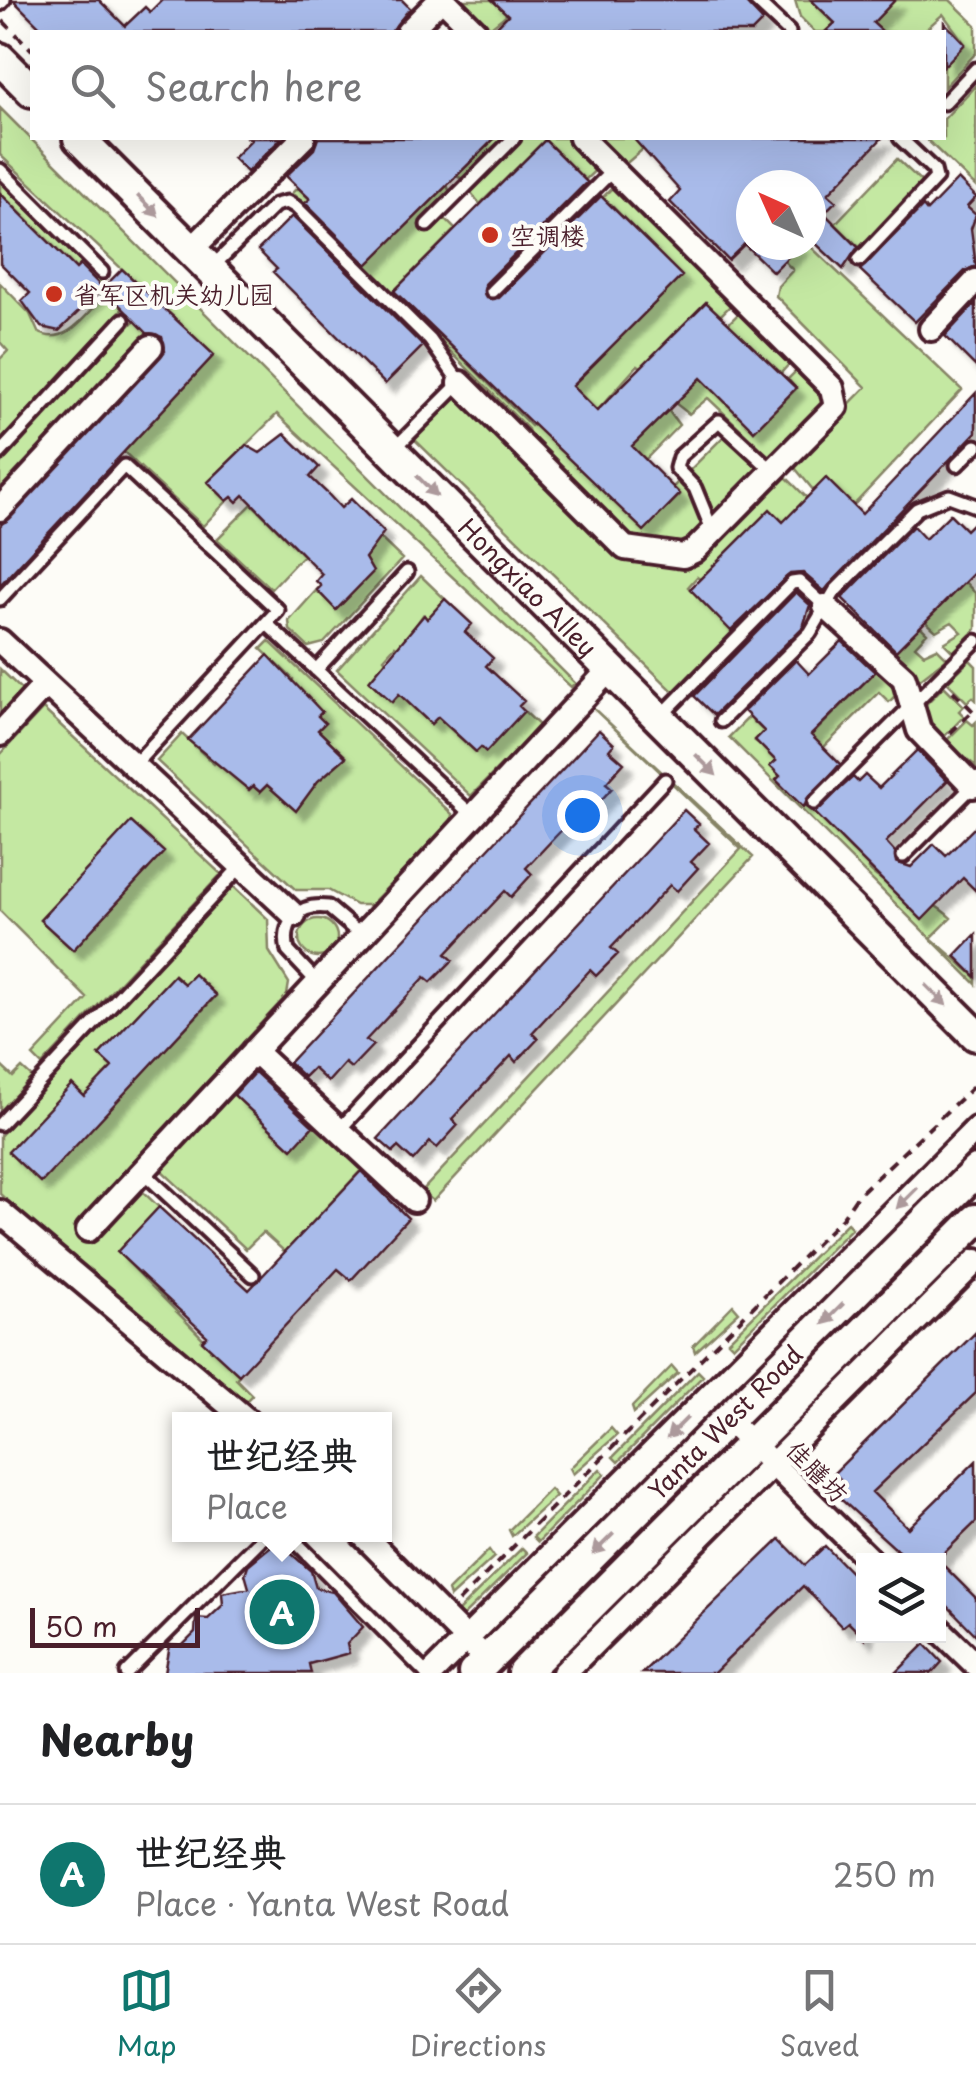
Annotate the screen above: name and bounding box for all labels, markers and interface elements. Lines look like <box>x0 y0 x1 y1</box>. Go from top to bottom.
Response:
search box <box>30 30 946 140</box>
text: Search here <box>145 57 362 114</box>
icon: search <box>65 58 120 113</box>
north arrow <box>736 170 826 260</box>
one-way arrow <box>135 194 159 218</box>
place label: 空调楼 <box>510 216 585 254</box>
marker: 空调楼 <box>479 224 501 246</box>
place label: 省军区机关幼儿园 <box>74 275 274 313</box>
marker: 省军区机关幼儿园 <box>43 283 65 305</box>
one-way arrow <box>415 473 438 497</box>
street label: Hongxiao Alley <box>450 509 606 665</box>
one-way arrow <box>694 753 718 776</box>
your location <box>557 790 608 841</box>
one-way arrow <box>924 982 947 1006</box>
one-way arrow <box>896 1186 919 1210</box>
one-way arrow <box>821 1302 845 1326</box>
street label: Yanta West Road <box>639 1336 811 1508</box>
popup <box>172 1412 392 1542</box>
one-way arrow <box>666 1416 690 1439</box>
text: 世纪经典 <box>206 1425 358 1482</box>
street label: 佳膳坊 <box>778 1431 858 1511</box>
text: Place <box>206 1482 288 1530</box>
one-way arrow <box>592 1532 615 1556</box>
map controls <box>856 1553 946 1643</box>
button: layers <box>856 1553 946 1643</box>
pin: A <box>250 1574 314 1650</box>
scale bar <box>30 1603 200 1648</box>
text: 50 m <box>45 1604 118 1647</box>
text: Nearby <box>40 1707 194 1770</box>
text: 世纪经典 <box>135 1822 287 1879</box>
text: A <box>60 1850 85 1898</box>
text: 250 m <box>833 1850 936 1898</box>
text: Place · Yanta West Road <box>135 1879 510 1927</box>
tab: Map <box>117 1963 177 2066</box>
tab: Directions <box>410 1963 546 2066</box>
tab: Saved <box>780 1963 859 2066</box>

